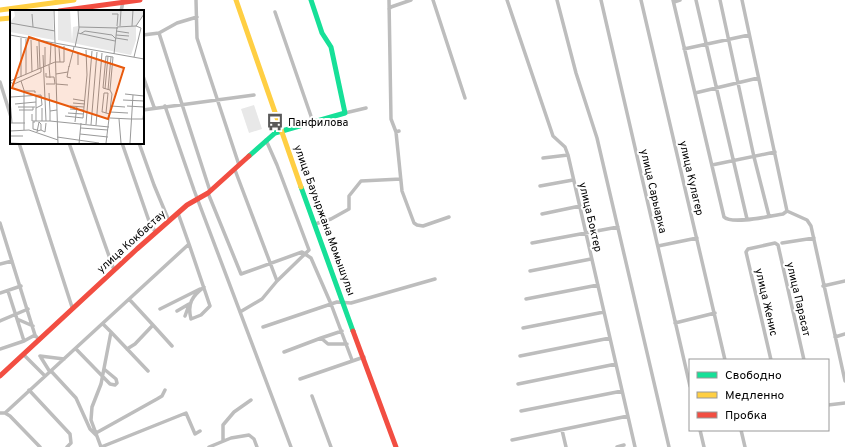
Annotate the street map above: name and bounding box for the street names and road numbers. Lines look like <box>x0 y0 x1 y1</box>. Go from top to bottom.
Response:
street label: улица Кулагер <box>676 139 706 217</box>
street label: улица Бауыржана Момышулы <box>290 143 358 298</box>
street label: улица Сарыарка <box>637 148 670 235</box>
street label: улица Боктер <box>575 181 605 253</box>
street label: улица Кокбастау <box>94 207 169 276</box>
street label: улица Парасат <box>783 261 813 338</box>
street label: улица Женис <box>751 267 781 337</box>

